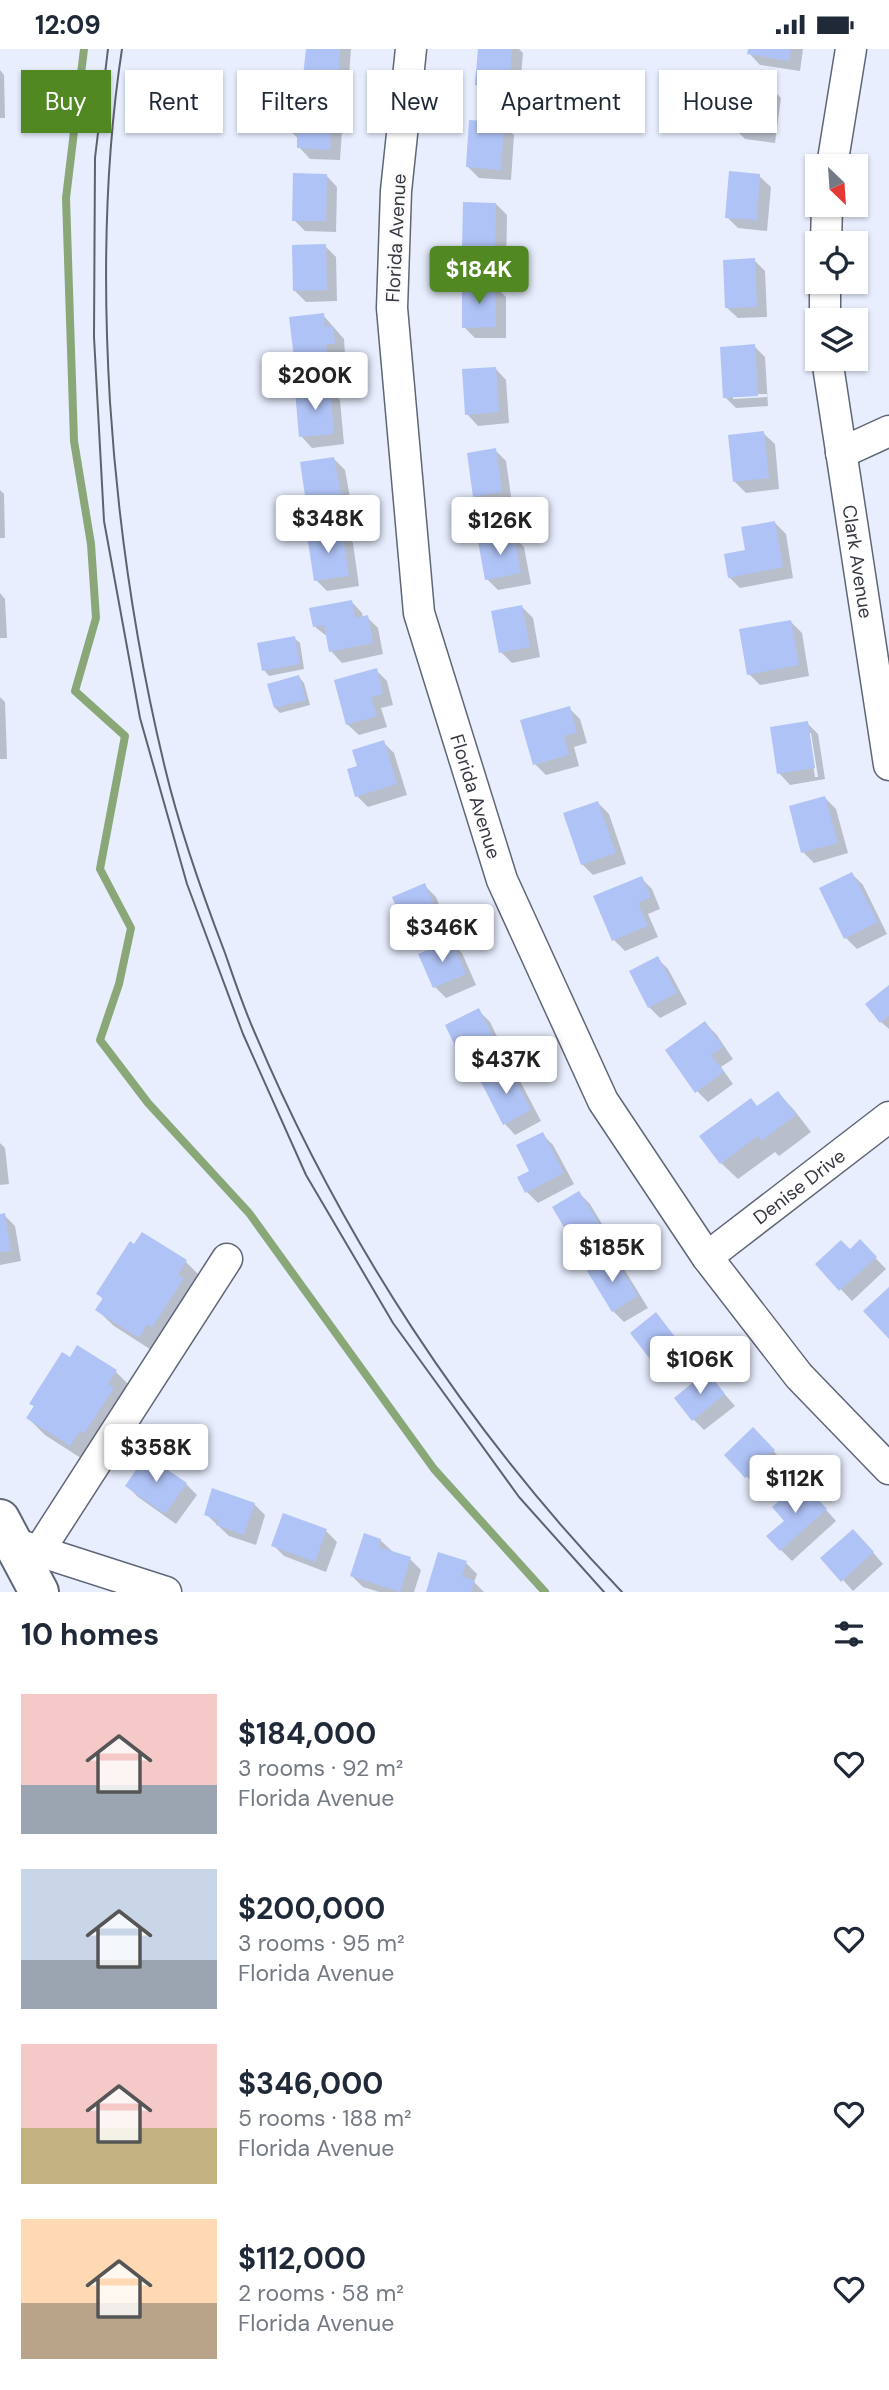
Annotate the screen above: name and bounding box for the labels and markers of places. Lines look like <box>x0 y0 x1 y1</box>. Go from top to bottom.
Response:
pin: $184K <box>430 247 528 306</box>
pin: $200K <box>266 353 364 412</box>
pin: $348K <box>279 496 377 555</box>
pin: $126K <box>451 497 549 557</box>
pin: $346K <box>393 905 491 964</box>
pin: $437K <box>457 1037 555 1096</box>
pin: $185K <box>563 1225 661 1284</box>
pin: $106K <box>651 1337 749 1396</box>
pin: $358K <box>107 1425 205 1484</box>
pin: $112K <box>746 1455 844 1515</box>

